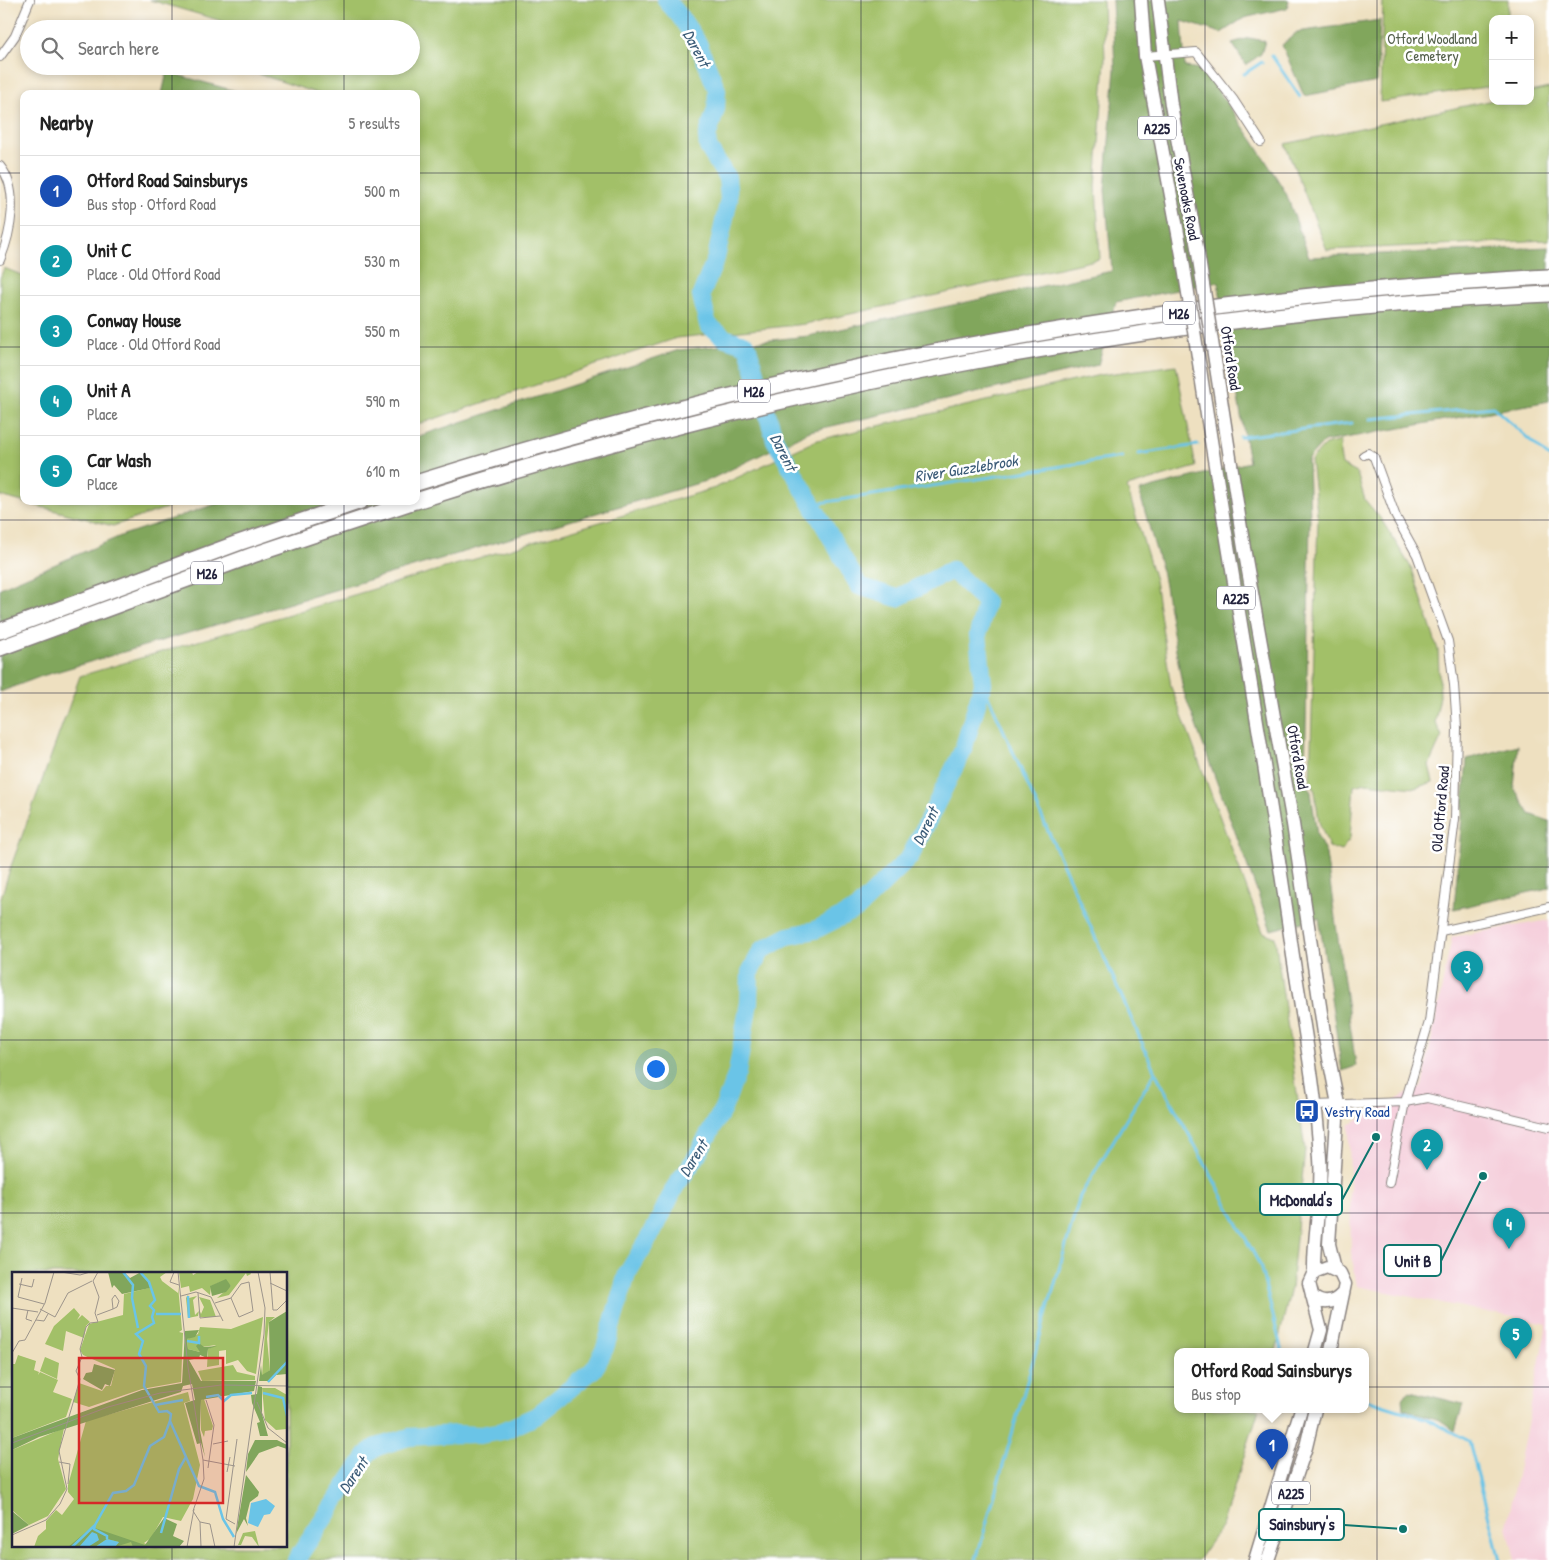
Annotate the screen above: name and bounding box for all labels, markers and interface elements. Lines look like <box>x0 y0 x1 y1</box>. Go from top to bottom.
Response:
map controls <box>1489 15 1534 105</box>
button: + <box>1489 15 1534 60</box>
search box <box>20 20 420 75</box>
water label: Darent <box>678 26 717 73</box>
park label: Otford Woodland Cemetery <box>1387 28 1477 66</box>
icon: search <box>38 34 66 62</box>
text: Search here <box>78 35 159 61</box>
button: − <box>1489 60 1534 105</box>
text: Nearby <box>40 108 93 137</box>
text: 5 results <box>349 112 400 134</box>
road number: A225 <box>1138 116 1176 140</box>
street label: Sevenoaks Road <box>1169 156 1205 242</box>
text: Otford Road Sainsburys <box>87 167 248 193</box>
text: 1 <box>53 180 59 202</box>
text: 500 m <box>364 180 400 202</box>
text: Bus stop · Otford Road <box>87 193 216 215</box>
text: Unit C <box>87 237 132 263</box>
text: 2 <box>52 250 60 272</box>
text: 530 m <box>364 250 400 272</box>
text: Place · Old Otford Road <box>87 263 220 285</box>
road number: M26 <box>1163 302 1195 324</box>
text: Conway House <box>87 307 181 333</box>
text: 3 <box>52 320 60 342</box>
text: 550 m <box>365 320 400 342</box>
street label: Otford Road <box>1216 324 1246 392</box>
text: Place · Old Otford Road <box>87 333 220 355</box>
text: Unit A <box>87 377 130 403</box>
road number: M26 <box>738 380 770 402</box>
text: 4 <box>53 390 59 412</box>
text: 590 m <box>366 390 400 412</box>
text: Place <box>87 403 118 425</box>
water label: Darent <box>765 430 804 477</box>
text: Car Wash <box>87 447 151 473</box>
water label: River Guzzlebrook <box>913 449 1020 487</box>
text: 5 <box>53 460 59 482</box>
text: 610 m <box>366 460 400 482</box>
text: Place <box>87 473 118 495</box>
road number: M26 <box>191 562 223 584</box>
road number: A225 <box>1217 586 1255 610</box>
street label: Otford Road <box>1282 723 1314 791</box>
street label: Old Otford Road <box>1426 765 1454 853</box>
water label: Darent <box>907 801 945 848</box>
pin: 3 <box>1451 951 1483 992</box>
your location <box>643 1056 669 1082</box>
bus stop icon: Vestry Road <box>1294 1098 1320 1124</box>
place label: Vestry Road <box>1324 1101 1390 1122</box>
pin: 2 <box>1411 1129 1443 1170</box>
water label: Darent <box>673 1133 714 1180</box>
callout: McDonald's <box>1260 1184 1342 1215</box>
text: McDonald's <box>1270 1189 1333 1211</box>
pin: 4 <box>1493 1208 1525 1249</box>
callout: Unit B <box>1384 1245 1441 1276</box>
text: Unit B <box>1395 1250 1431 1272</box>
inset map <box>12 1272 288 1548</box>
pin: 5 <box>1500 1318 1532 1359</box>
popup <box>1174 1348 1369 1413</box>
text: Otford Road Sainsburys <box>1191 1357 1352 1383</box>
text: Bus stop <box>1191 1383 1241 1405</box>
pin: 1 <box>1256 1429 1288 1470</box>
water label: Darent <box>333 1451 374 1497</box>
road number: A225 <box>1272 1482 1310 1505</box>
callout: Sainsbury's <box>1259 1509 1344 1540</box>
text: Sainsbury's <box>1269 1513 1335 1536</box>

